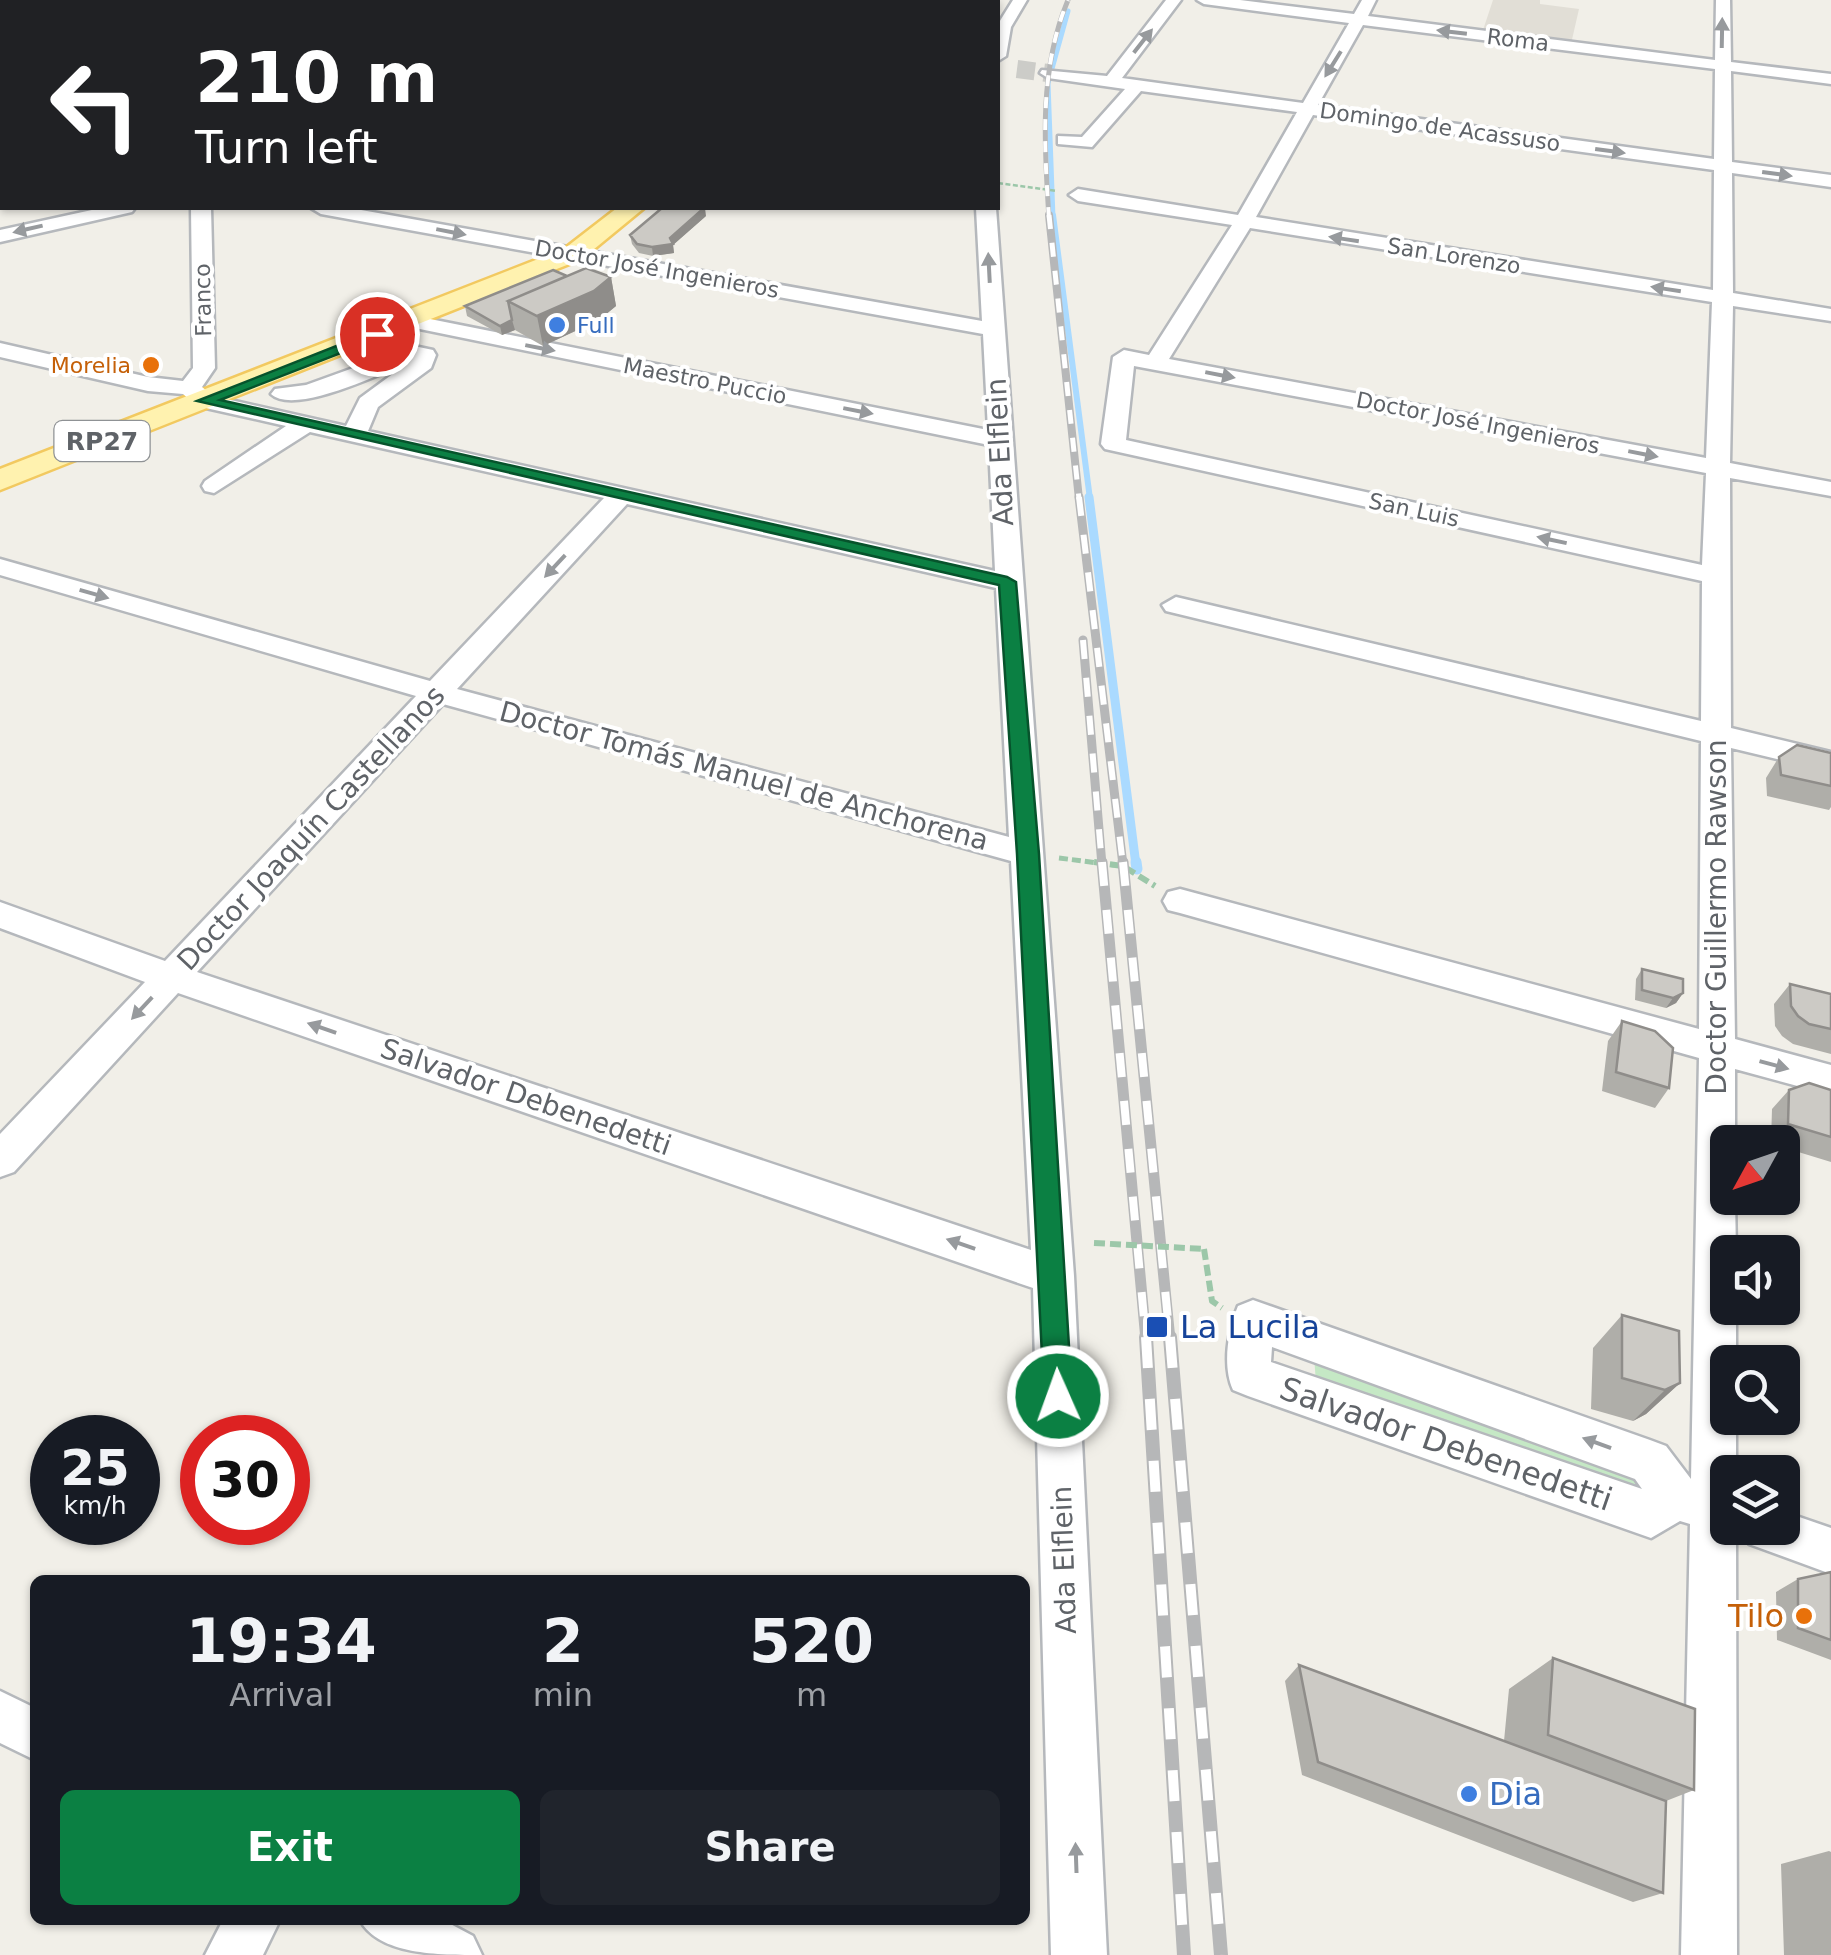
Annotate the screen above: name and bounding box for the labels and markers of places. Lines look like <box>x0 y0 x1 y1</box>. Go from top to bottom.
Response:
pin <box>335 292 420 377</box>
place label: Full <box>577 313 615 338</box>
marker: Full <box>546 314 568 336</box>
place label: Morelia <box>51 353 131 378</box>
marker: Morelia <box>140 354 162 376</box>
place label: La Lucila <box>1180 1308 1320 1346</box>
marker: La Lucila <box>1144 1314 1170 1340</box>
place label: Tilo <box>1727 1597 1784 1635</box>
marker: Tilo <box>1793 1605 1815 1627</box>
place label: Dia <box>1489 1775 1542 1813</box>
marker: Dia <box>1458 1783 1480 1805</box>

